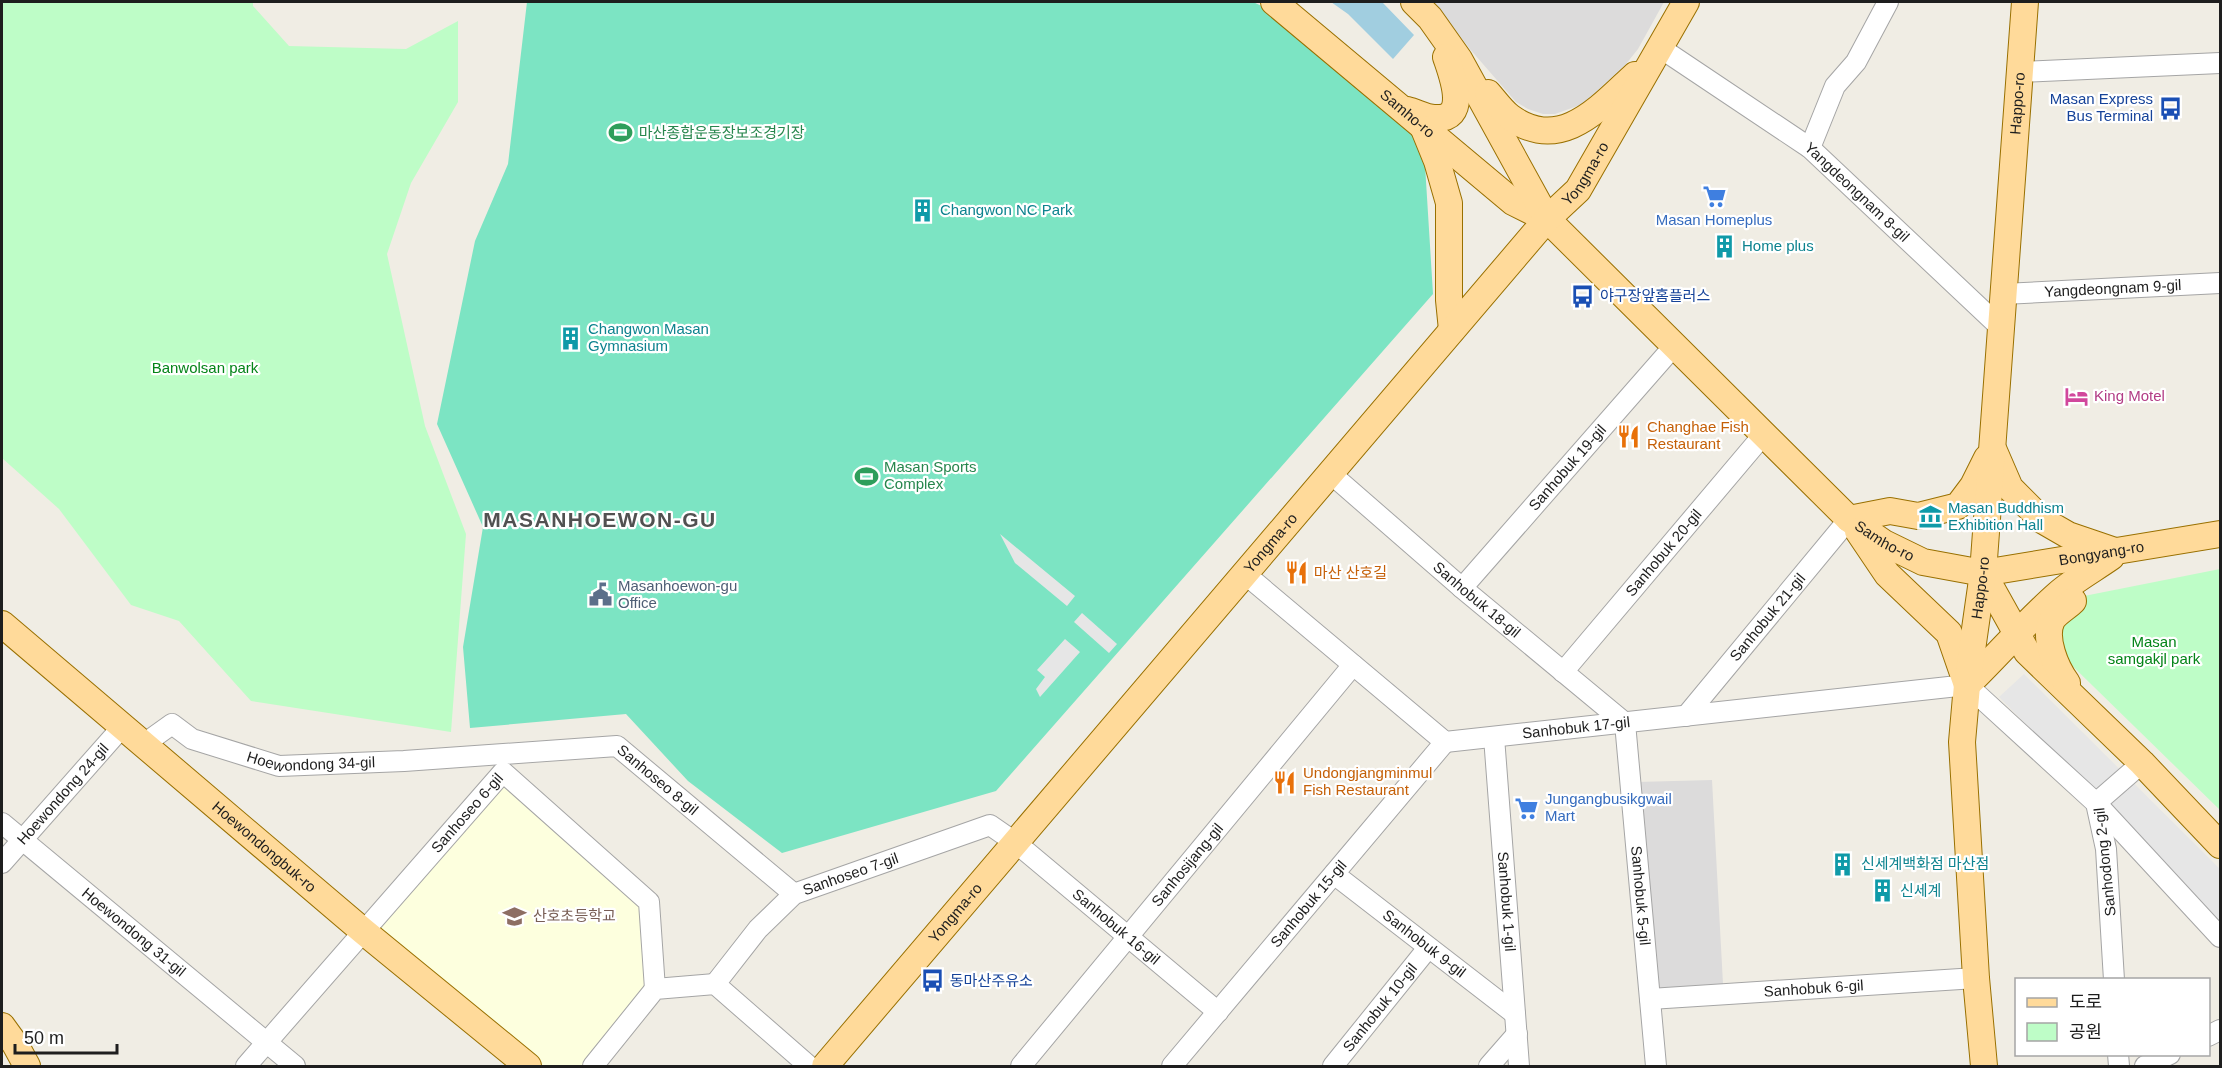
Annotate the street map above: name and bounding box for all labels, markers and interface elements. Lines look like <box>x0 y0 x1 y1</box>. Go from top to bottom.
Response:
street label: Happo-ro <box>2006 72 2028 135</box>
street label: Samho-ro <box>1377 86 1438 141</box>
place label: Masan Express Bus Terminal <box>2050 90 2153 124</box>
bus stop icon: Masan Express Bus Terminal <box>2158 95 2184 121</box>
sports icon: 마산종합운동장보조경기장 <box>608 120 634 146</box>
place label: 마산종합운동장보조경기장 <box>639 124 805 141</box>
street label: Yangdeongnam 8-gil <box>1801 138 1913 245</box>
street label: Yongma-ro <box>1558 139 1612 209</box>
supermarket icon: Masan Homeplus <box>1701 183 1727 209</box>
building icon: Changwon NC Park <box>909 197 935 223</box>
place label: Changwon NC Park <box>940 201 1073 218</box>
place label: Masan Homeplus <box>1656 211 1772 228</box>
building icon: Home plus <box>1711 233 1737 259</box>
place label: Home plus <box>1742 237 1814 254</box>
street label: Yangdeongnam 9-gil <box>2044 276 2182 300</box>
bus stop icon: 야구장앞홈플러스 <box>1569 283 1595 309</box>
place label: 야구장앞홈플러스 <box>1600 287 1711 304</box>
place label: Changwon Masan Gymnasium <box>588 320 709 354</box>
building icon: Changwon Masan Gymnasium <box>557 325 583 351</box>
park label: Banwolsan park <box>152 359 259 376</box>
hotel icon: King Motel <box>2063 383 2089 409</box>
place label: King Motel <box>2094 387 2165 404</box>
place label: Changhae Fish Restaurant <box>1647 418 1749 452</box>
street label: Sanhobuk 19-gil <box>1525 421 1609 514</box>
restaurant icon: Changhae Fish Restaurant <box>1616 423 1642 449</box>
place label: Masan Sports Complex <box>884 458 977 492</box>
sports icon: Masan Sports Complex <box>853 463 879 489</box>
place label: Masan Buddhism Exhibition Hall <box>1948 499 2064 533</box>
museum icon: Masan Buddhism Exhibition Hall <box>1917 504 1943 530</box>
street label: Sanhobuk 20-gil <box>1622 506 1705 599</box>
district label: MASANHOEWON-GU <box>483 508 717 531</box>
street label: Yongma-ro <box>1240 510 1300 576</box>
street label: Samho-ro <box>1852 517 1917 564</box>
street label: Bongyang-ro <box>2058 538 2145 568</box>
street label: Happo-ro <box>1968 556 1992 620</box>
street label: Sanhobuk 18-gil <box>1430 558 1524 641</box>
restaurant icon: 마산 산호길 <box>1283 560 1309 586</box>
place label: 마산 산호길 <box>1314 564 1387 581</box>
street label: Sanhobuk 21-gil <box>1726 570 1808 664</box>
place label: Masanhoewon-gu Office <box>618 577 737 611</box>
public building icon: Masanhoewon-gu Office <box>587 582 613 608</box>
park label: Masan samgakjl park <box>2108 633 2201 667</box>
street label: Sanhobuk 17-gil <box>1521 713 1631 742</box>
street label: Hoewondong 24-gil <box>13 740 112 848</box>
street label: Sanhoseo 8-gil <box>614 741 702 818</box>
street label: Hoewondong 34-gil <box>245 748 375 775</box>
place label: Undongjangminmul Fish Restaurant <box>1303 764 1432 798</box>
street label: Sanhoseo 6-gil <box>427 769 506 856</box>
restaurant icon: Undongjangminmul Fish Restaurant <box>1272 769 1298 795</box>
place label: Jungangbusikgwail Mart <box>1545 790 1672 824</box>
supermarket icon: Jungangbusikgwail Mart <box>1514 795 1540 821</box>
street label: Hoewondongbuk-ro <box>209 798 320 895</box>
street label: Sanhodong 2-gil <box>2090 807 2119 917</box>
street label: Sanhosijang-gil <box>1148 820 1226 910</box>
street label: Sanhobuk 5-gil <box>1628 845 1654 946</box>
street label: Sanhoseo 7-gil <box>800 849 900 898</box>
street label: Sanhobuk 1-gil <box>1495 851 1519 952</box>
building icon: 신세계백화점 마산점 <box>1830 851 1856 877</box>
place label: 신세계백화점 마산점 <box>1861 855 1989 872</box>
street label: Sanhobuk 15-gil <box>1267 857 1350 951</box>
building icon: 신세계 <box>1869 878 1895 904</box>
street label: Yongma-ro <box>925 879 985 946</box>
place label: 신세계 <box>1900 882 1941 899</box>
street label: Hoewondong 31-gil <box>79 884 189 980</box>
street label: Sanhobuk 16-gil <box>1069 885 1164 968</box>
school or university icon: 산호초등학교 <box>502 903 528 929</box>
street label: Sanhobuk 9-gil <box>1380 906 1469 981</box>
place label: 산호초등학교 <box>533 907 616 924</box>
street label: Sanhobuk 10-gil <box>1339 960 1420 1055</box>
bus stop icon: 동마산주유소 <box>919 968 945 994</box>
place label: 동마산주유소 <box>950 972 1033 989</box>
street label: Sanhobuk 6-gil <box>1763 976 1864 1000</box>
legend <box>2015 978 2210 1056</box>
text: 도로 <box>2069 992 2102 1012</box>
scale bar <box>15 1017 117 1055</box>
text: 공원 <box>2069 1022 2102 1042</box>
text: 50 m <box>24 1028 64 1048</box>

